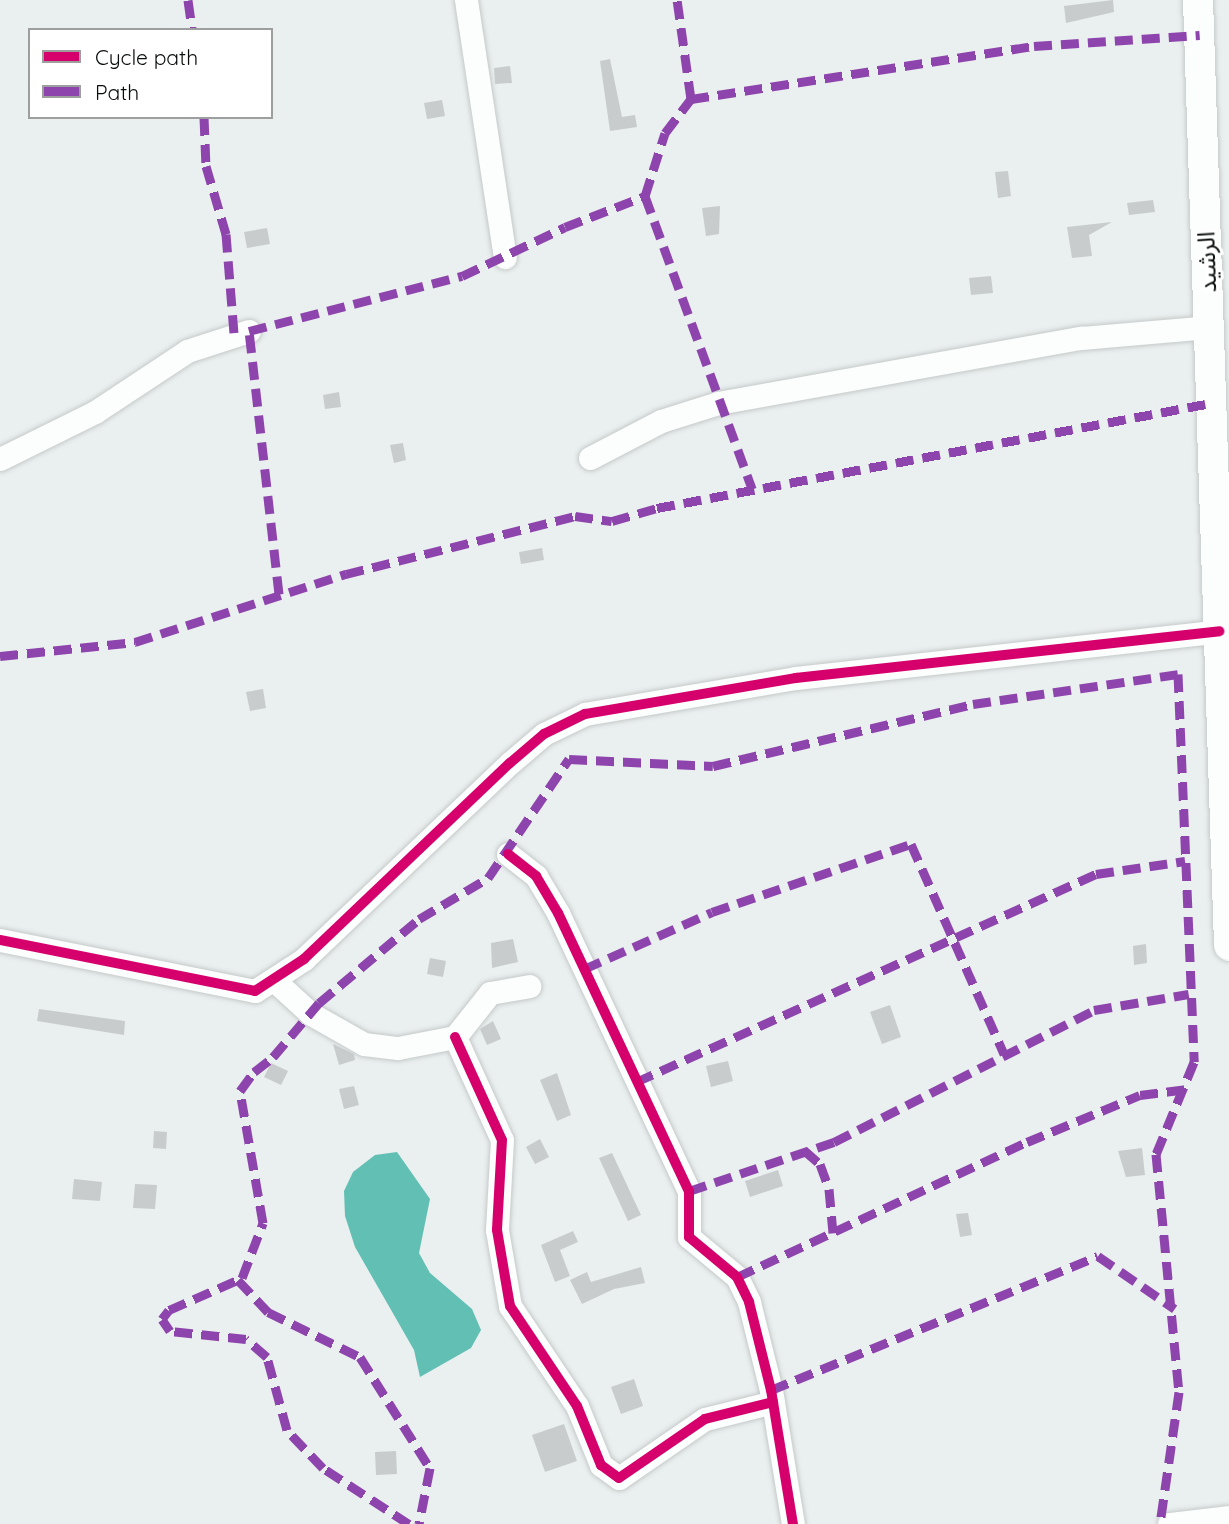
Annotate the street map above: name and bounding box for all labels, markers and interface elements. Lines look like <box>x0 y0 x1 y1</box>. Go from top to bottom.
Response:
legend <box>28 28 273 119</box>
text: Cycle path <box>95 44 198 70</box>
text: Path <box>95 79 139 105</box>
street label: الرشيد <box>1192 231 1222 293</box>

